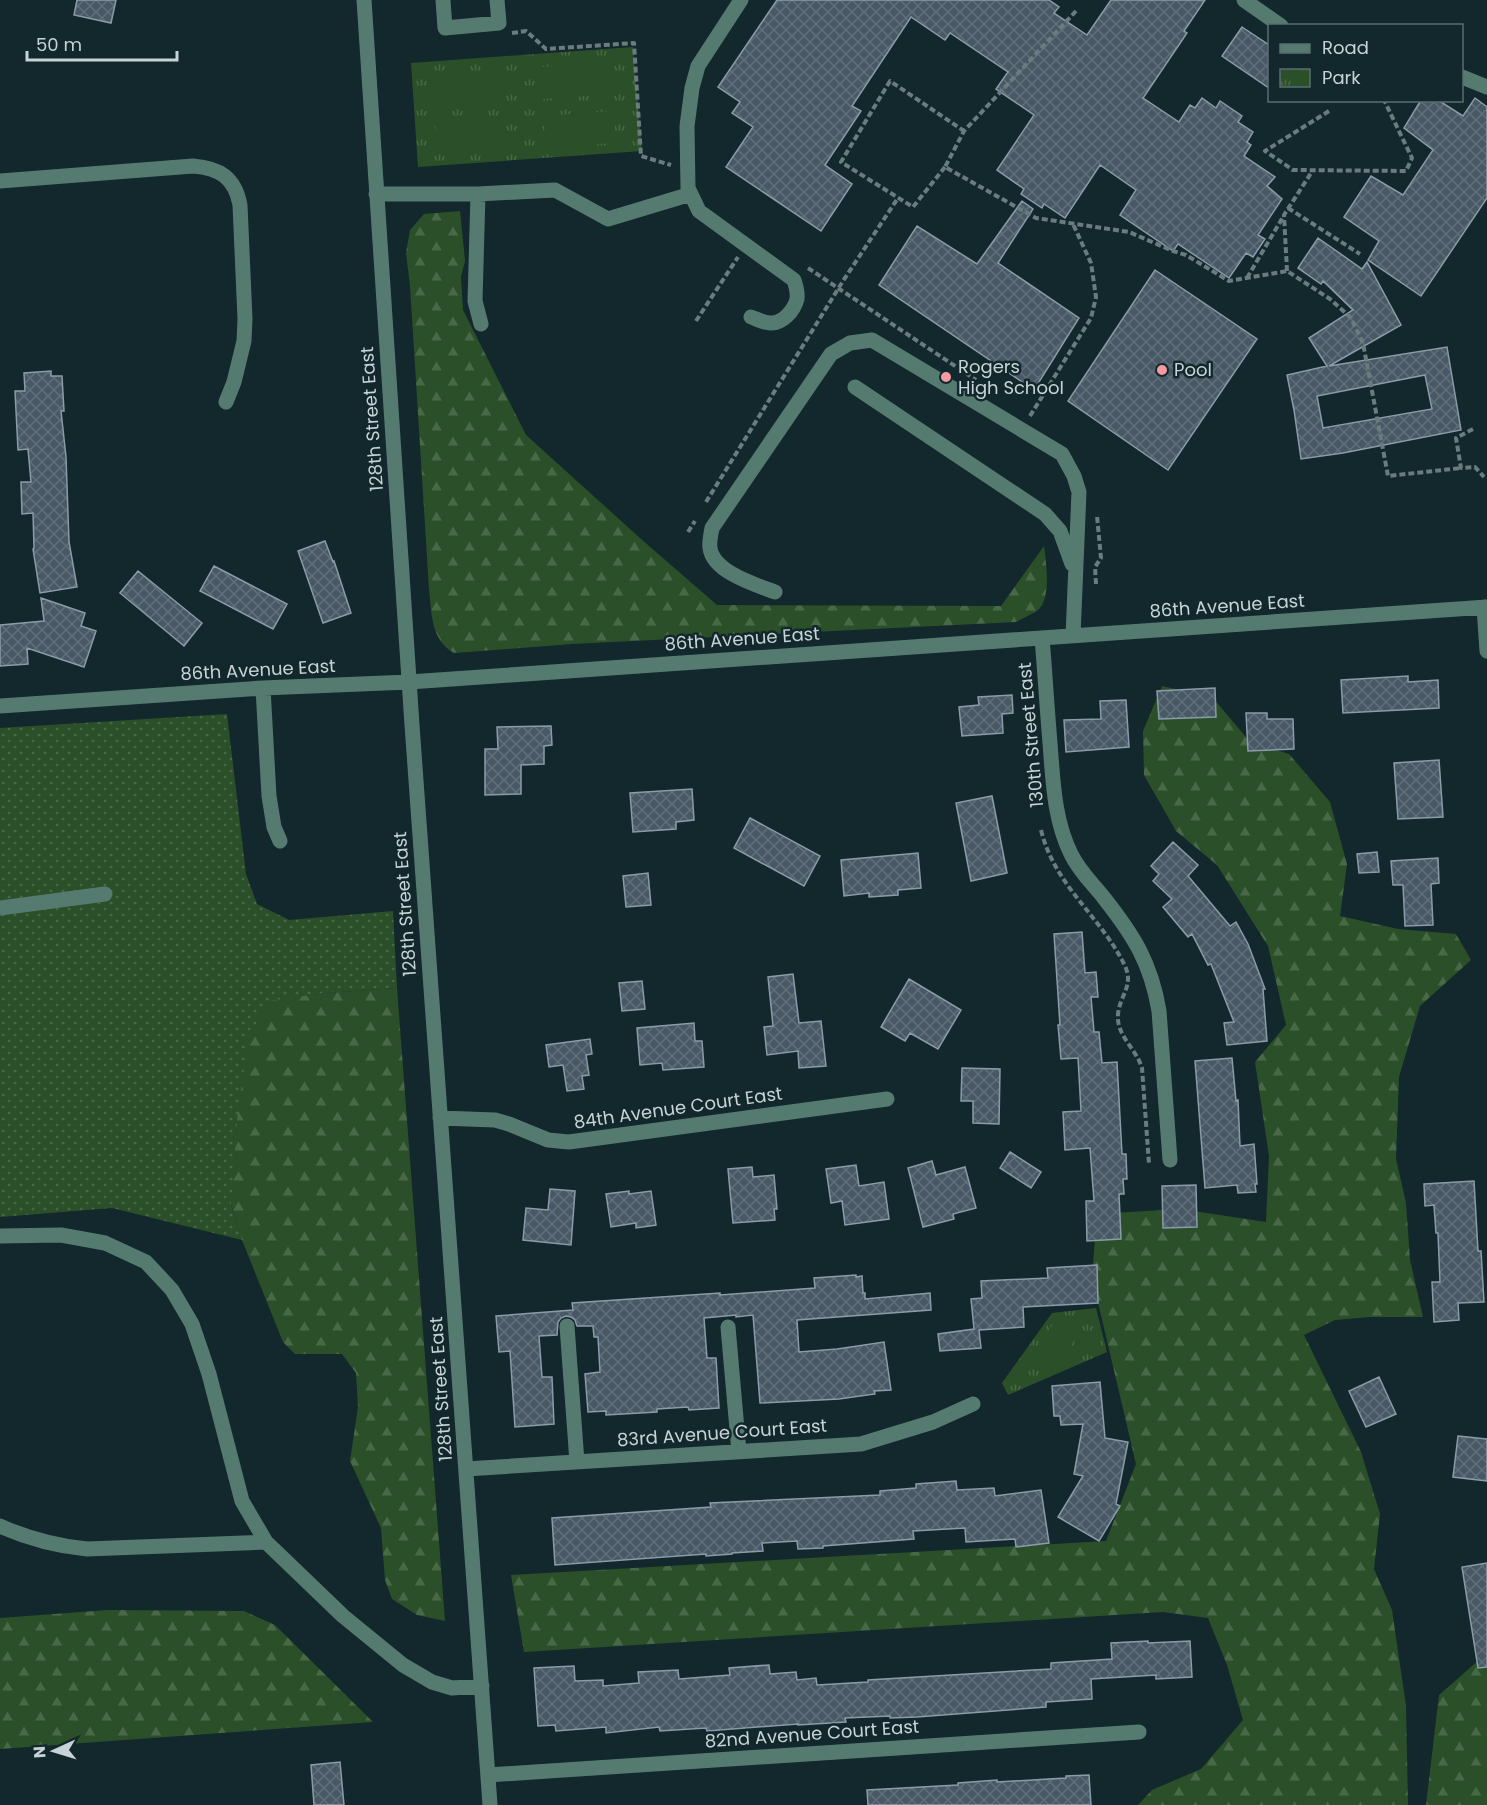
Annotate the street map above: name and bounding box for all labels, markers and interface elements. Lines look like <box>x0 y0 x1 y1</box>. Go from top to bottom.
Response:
scale bar <box>27 24 177 62</box>
legend <box>1268 24 1463 102</box>
text: 50 m <box>36 32 82 57</box>
text: Road <box>1322 35 1369 60</box>
text: Park <box>1322 65 1361 90</box>
street label: 128th Street East <box>354 346 389 492</box>
place label: Rogers High School <box>958 354 1064 400</box>
place label: Pool <box>1174 357 1212 382</box>
marker: Pool <box>1155 363 1169 377</box>
marker: Rogers High School <box>939 370 953 384</box>
street label: 86th Avenue East <box>1149 588 1305 623</box>
street label: 86th Avenue East <box>664 621 820 656</box>
street label: 86th Avenue East <box>180 653 336 686</box>
street label: 130th Street East <box>1012 662 1049 809</box>
street label: 128th Street East <box>387 831 422 977</box>
street label: 84th Avenue Court East <box>572 1080 784 1135</box>
street label: 128th Street East <box>423 1316 458 1462</box>
street label: 83rd Avenue Court East <box>616 1413 828 1452</box>
street label: 82nd Avenue Court East <box>704 1714 920 1753</box>
north arrow <box>24 1721 84 1781</box>
text: N <box>28 1745 51 1759</box>

